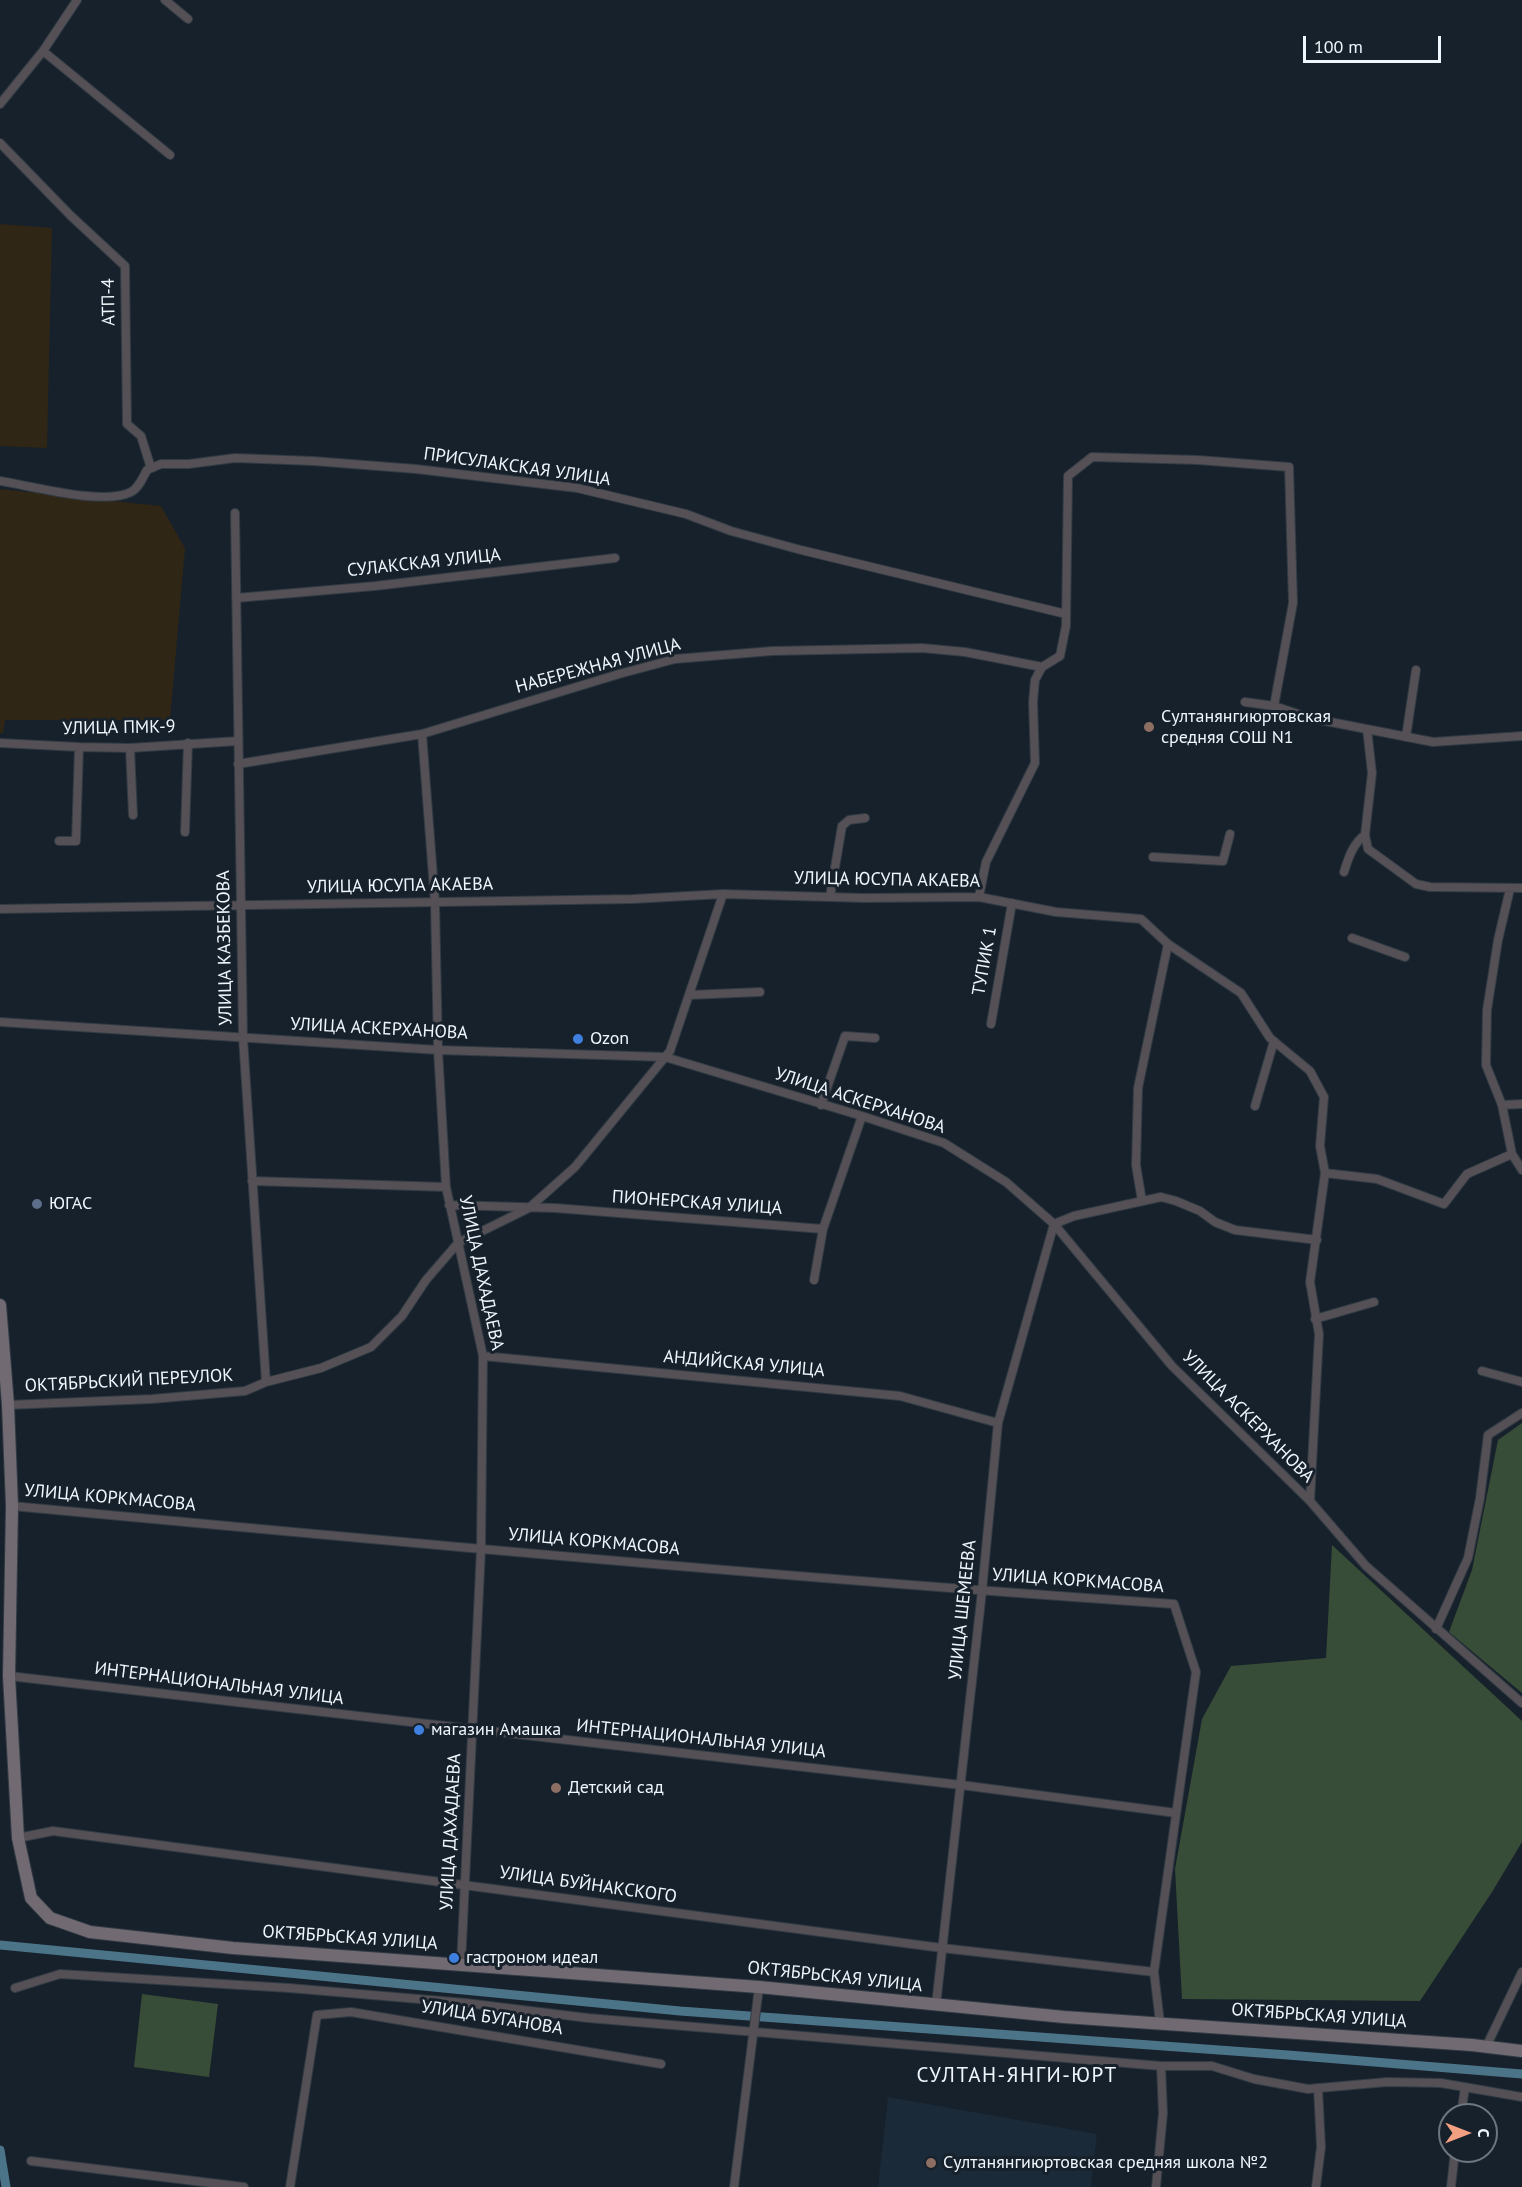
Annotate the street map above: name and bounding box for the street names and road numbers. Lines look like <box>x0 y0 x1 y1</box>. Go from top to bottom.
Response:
street label: АТП-4 <box>98 278 120 326</box>
street label: ПРИСУЛАКСКАЯ УЛИЦА <box>422 443 612 491</box>
street label: СУЛАКСКАЯ УЛИЦА <box>346 544 502 582</box>
street label: НАБЕРЕЖНАЯ УЛИЦА <box>513 634 683 698</box>
street label: УЛИЦА ПМК-9 <box>62 716 176 740</box>
street label: УЛИЦА ЮСУПА АКАЕВА <box>794 868 980 892</box>
street label: УЛИЦА КАЗБЕКОВА <box>213 870 237 1026</box>
street label: УЛИЦА ЮСУПА АКАЕВА <box>307 874 493 898</box>
street label: ТУПИК 1 <box>968 925 1002 997</box>
street label: УЛИЦА АСКЕРХАНОВА <box>290 1014 468 1044</box>
street label: УЛИЦА АСКЕРХАНОВА <box>772 1063 948 1139</box>
street label: ПИОНЕРСКАЯ УЛИЦА <box>611 1186 783 1220</box>
street label: УЛИЦА ДАХАДАЕВА <box>454 1194 508 1352</box>
street label: АНДИЙСКАЯ УЛИЦА <box>662 1346 826 1382</box>
street label: УЛИЦА АСКЕРХАНОВА <box>1177 1346 1319 1488</box>
street label: ОКТЯБРЬСКИЙ ПЕРЕУЛОК <box>24 1365 234 1397</box>
street label: УЛИЦА КОРКМАСОВА <box>23 1480 197 1516</box>
street label: УЛИЦА КОРКМАСОВА <box>507 1524 681 1560</box>
street label: УЛИЦА ШЕМЕЕВА <box>945 1539 981 1681</box>
street label: УЛИЦА КОРКМАСОВА <box>991 1564 1165 1598</box>
street label: ИНТЕРНАЦИОНАЛЬНАЯ УЛИЦА <box>93 1658 345 1710</box>
street label: ИНТЕРНАЦИОНАЛЬНАЯ УЛИЦА <box>575 1715 827 1763</box>
street label: УЛИЦА ДАХАДАЕВА <box>436 1753 466 1911</box>
street label: УЛИЦА БУЙНАКСКОГО <box>498 1862 678 1908</box>
street label: ОКТЯБРЬСКАЯ УЛИЦА <box>262 1921 438 1955</box>
street label: ОКТЯБРЬСКАЯ УЛИЦА <box>747 1957 923 1997</box>
street label: УЛИЦА БУГАНОВА <box>420 1996 564 2040</box>
street label: ОКТЯБРЬСКАЯ УЛИЦА <box>1231 1999 1407 2033</box>

